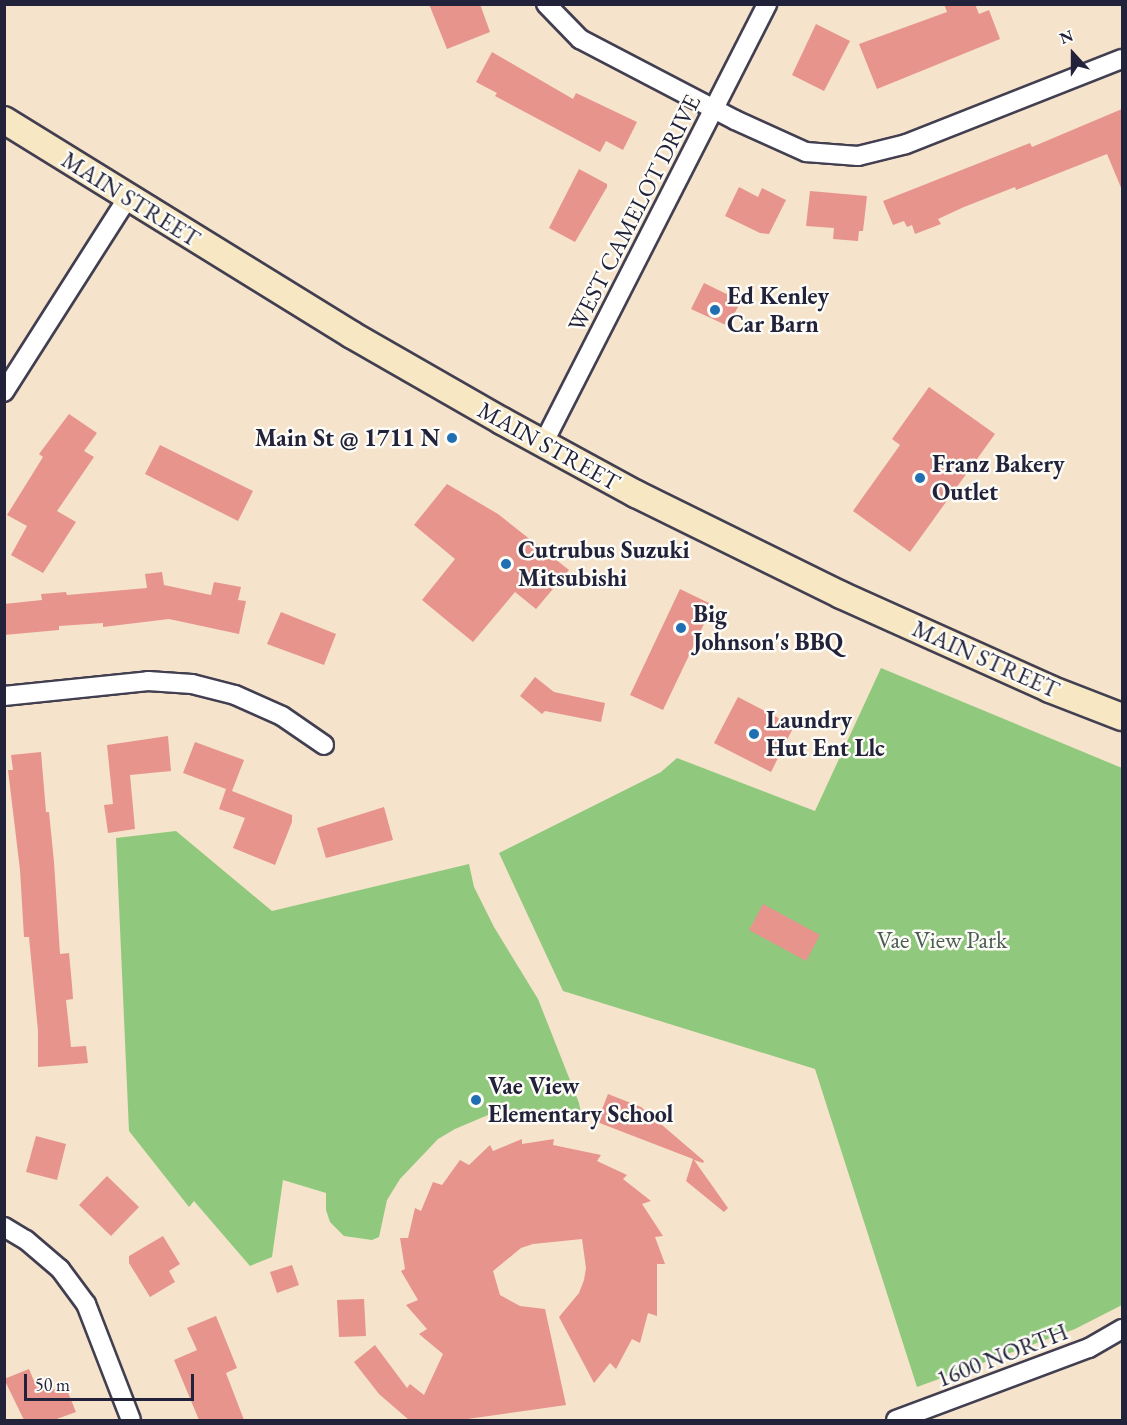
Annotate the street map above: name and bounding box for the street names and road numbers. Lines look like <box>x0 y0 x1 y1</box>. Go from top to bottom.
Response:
street label: WEST CAMELOT DRIVE <box>562 90 706 336</box>
street label: MAIN STREET <box>56 145 206 253</box>
street label: MAIN STREET <box>473 395 625 497</box>
street label: MAIN STREET <box>908 614 1064 704</box>
street label: 1600 NORTH <box>932 1317 1072 1393</box>

